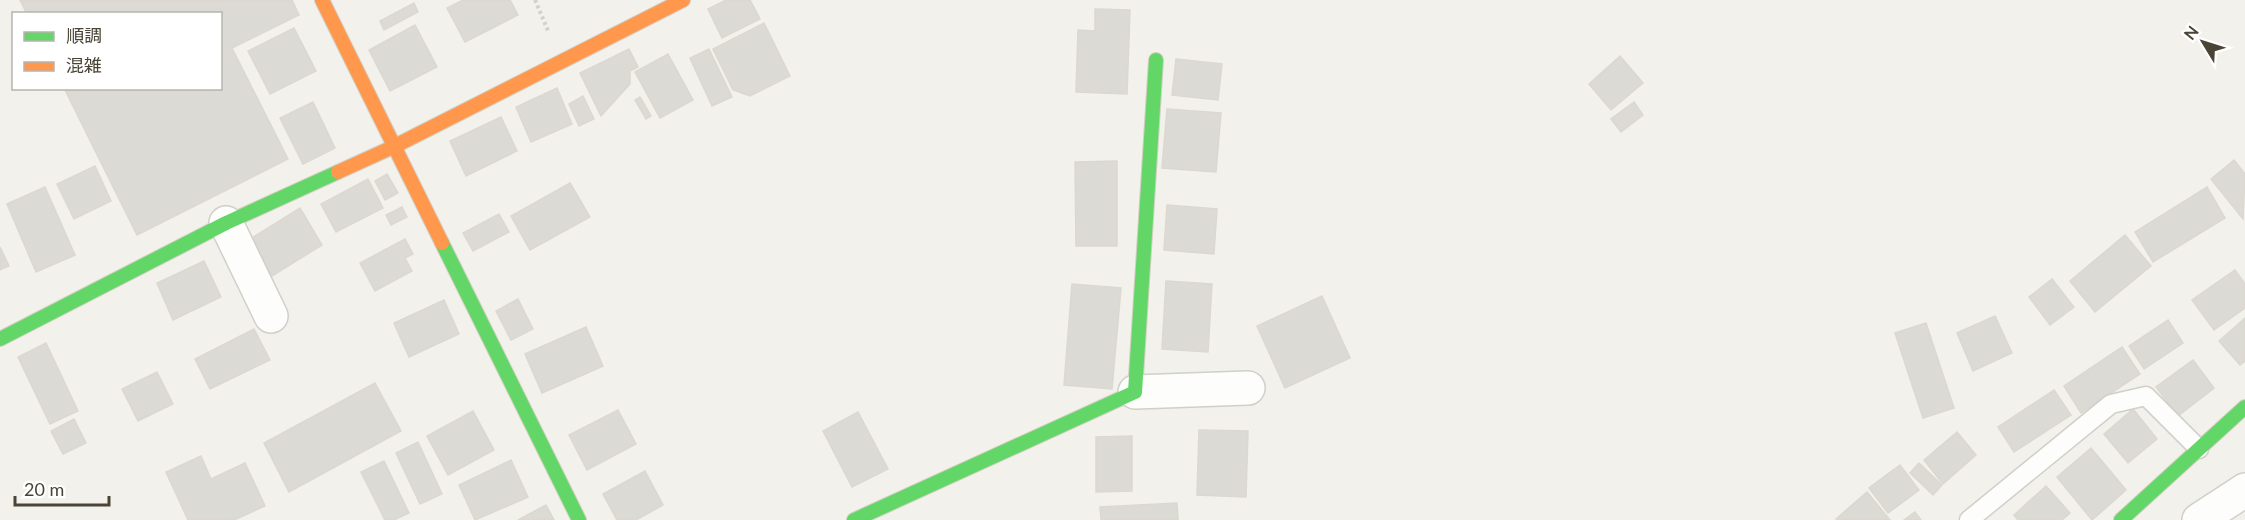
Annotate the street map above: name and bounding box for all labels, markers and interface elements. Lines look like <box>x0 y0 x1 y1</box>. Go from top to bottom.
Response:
legend <box>12 12 222 90</box>
north arrow <box>2173 12 2233 72</box>
text: N <box>2180 22 2202 43</box>
text: 順調 <box>66 24 102 46</box>
text: 混雑 <box>66 54 102 76</box>
scale bar <box>15 469 110 507</box>
text: 20 m <box>24 478 64 500</box>

